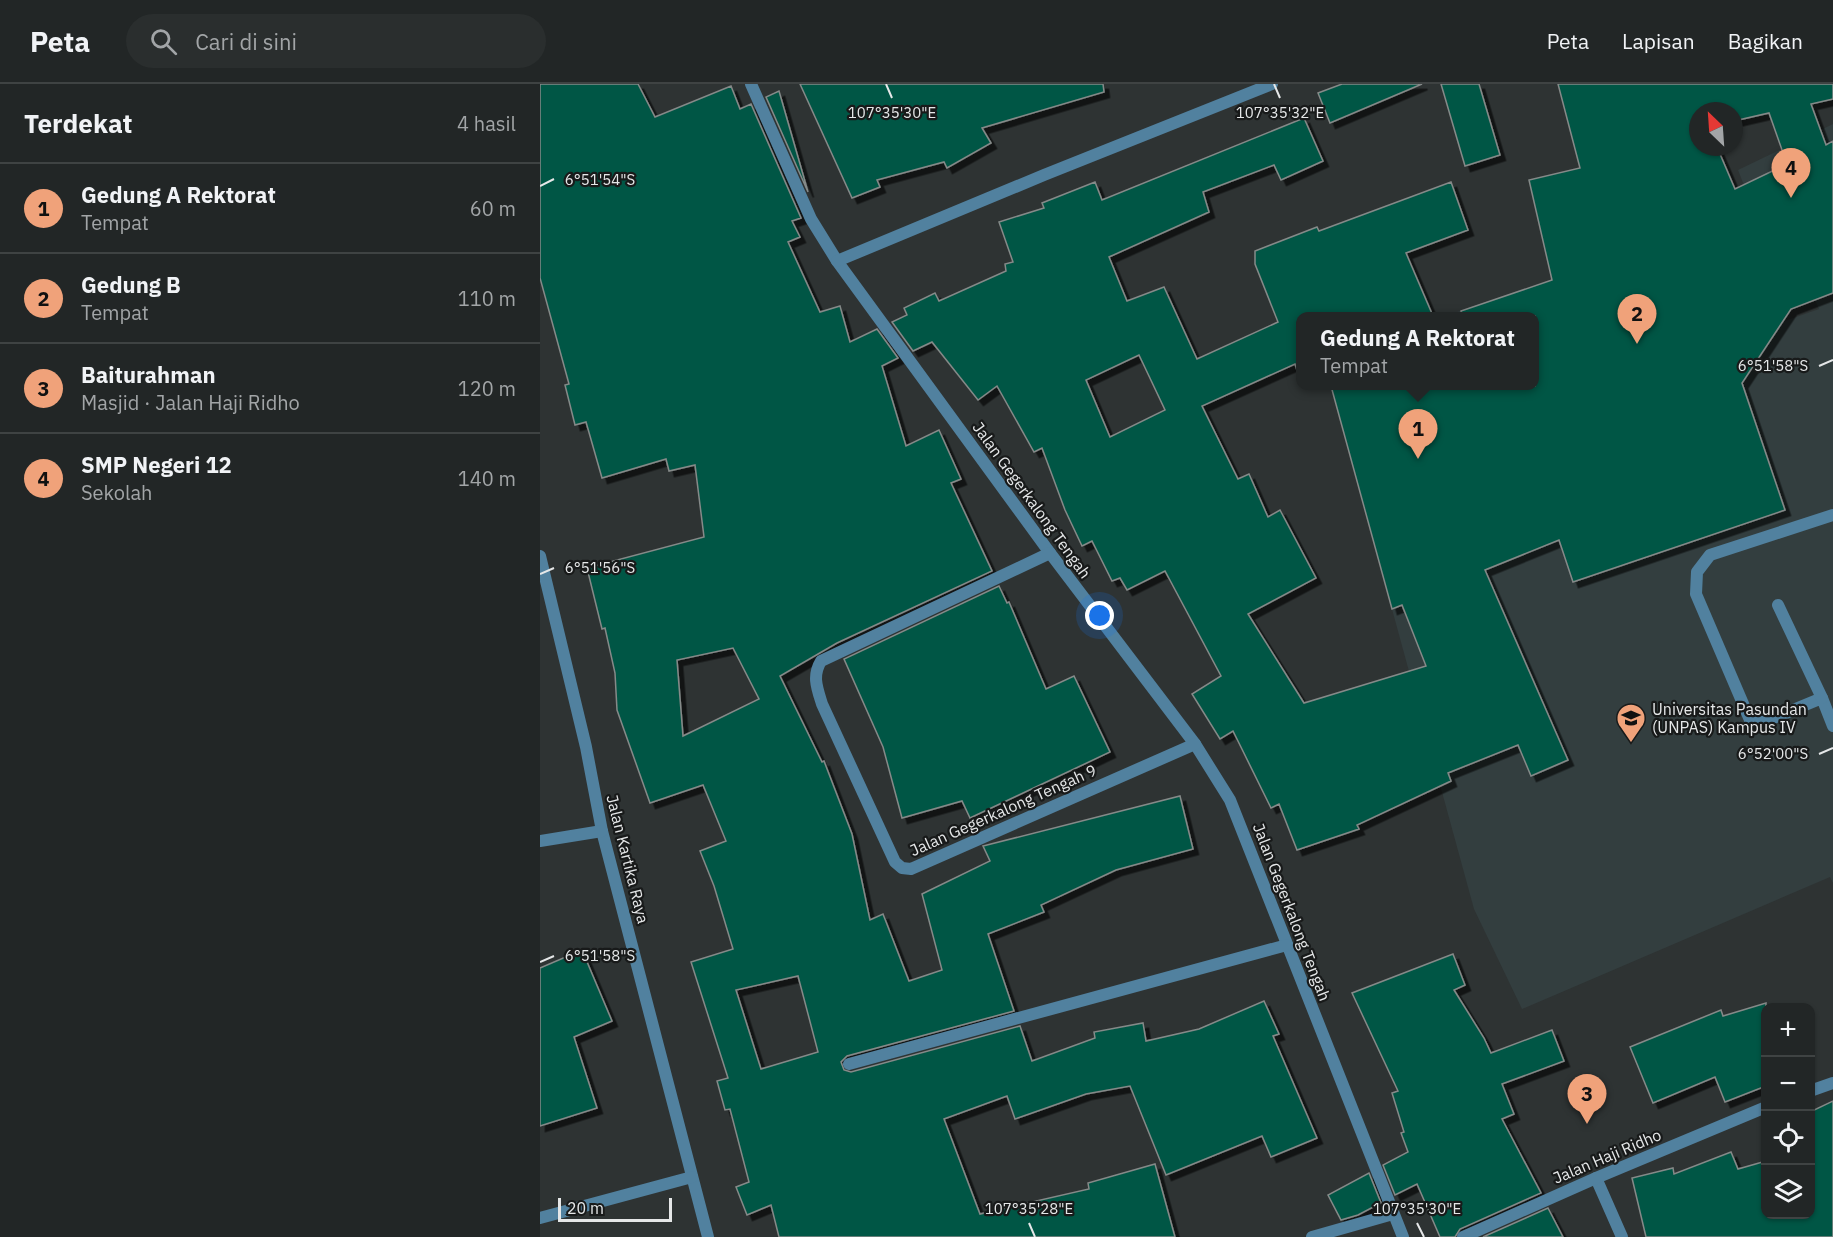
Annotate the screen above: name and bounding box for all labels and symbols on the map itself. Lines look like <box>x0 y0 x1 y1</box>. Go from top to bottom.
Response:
north arrow <box>1689 102 1743 156</box>
text: 107°35'30"E <box>848 103 936 122</box>
text: 107°35'32"E <box>1236 103 1324 122</box>
pin: 4 <box>1772 148 1810 198</box>
text: 6°51'54"S <box>565 170 635 189</box>
pin: 2 <box>1618 294 1656 344</box>
text: 6°51'58"S <box>1738 356 1808 375</box>
pin: 1 <box>1398 410 1438 459</box>
street label: Jalan Gegerkalong Tengah <box>968 418 1096 582</box>
text: 6°51'56"S <box>565 558 635 577</box>
your location <box>1085 601 1114 630</box>
place label: Universitas Pasundan (UNPAS) Kampus IV <box>1652 699 1807 737</box>
school or university icon: Universitas Pasundan (UNPAS) Kampus IV <box>1615 702 1647 744</box>
text: 6°52'00"S <box>1738 744 1808 763</box>
street label: Jalan Gegerkalong Tengah 9 <box>907 760 1099 860</box>
street label: Jalan Kartika Raya <box>602 793 654 926</box>
street label: Jalan Gegerkalong Tengah <box>1249 820 1335 1004</box>
text: 6°51'58"S <box>565 946 635 965</box>
pin: 3 <box>1568 1074 1606 1124</box>
street label: Jalan Haji Ridho <box>1550 1124 1664 1188</box>
scale bar <box>558 1195 672 1222</box>
text: 107°35'28"E <box>985 1199 1073 1218</box>
text: 107°35'30"E <box>1373 1199 1461 1218</box>

